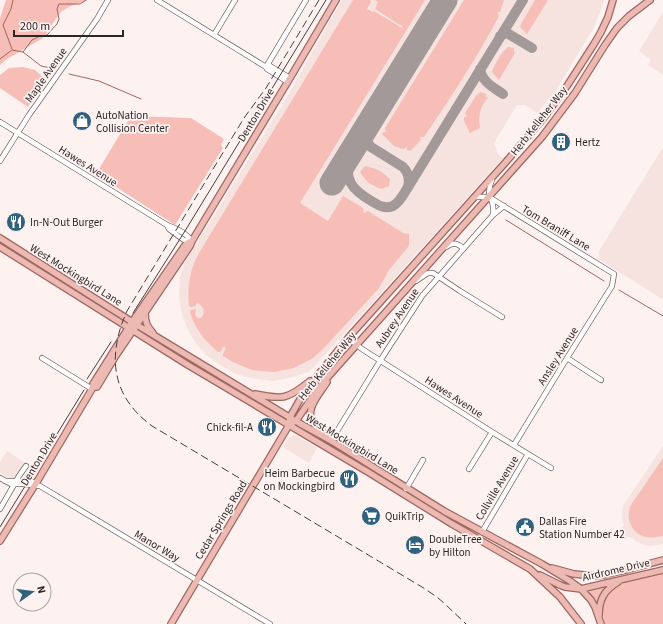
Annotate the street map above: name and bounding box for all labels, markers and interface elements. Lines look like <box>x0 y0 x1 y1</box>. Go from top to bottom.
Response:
scale bar <box>14 12 123 38</box>
text: 200 m <box>20 18 50 35</box>
street label: Maple Avenue <box>21 44 71 106</box>
street label: Herb Kelleher Way <box>507 83 571 159</box>
street label: Denton Drive <box>234 85 278 145</box>
place label: AutoNation Collision Center <box>96 108 169 136</box>
shop icon: AutoNation Collision Center <box>71 110 93 132</box>
building icon: Hertz <box>550 131 572 153</box>
place label: Hertz <box>575 135 600 150</box>
street label: Hawes Avenue <box>56 142 121 190</box>
street label: Tom Braniff Lane <box>519 202 594 255</box>
restaurant icon: In-N-Out Burger <box>5 211 27 233</box>
place label: In-N-Out Burger <box>30 215 103 230</box>
street label: West Mockingbird Lane <box>27 240 125 310</box>
street label: Aubrey Avenue <box>372 285 423 351</box>
street label: Ansley Avenue <box>534 324 582 388</box>
street label: Herb Kelleher Way <box>295 329 359 403</box>
street label: Hawes Avenue <box>422 373 487 422</box>
street label: West Mockingbird Lane <box>303 410 402 478</box>
restaurant icon: Chick-fil-A <box>256 416 278 438</box>
place label: Chick-fil-A <box>207 420 253 435</box>
street label: Denton Drive <box>17 429 61 489</box>
street label: Collville Avenue <box>472 452 522 523</box>
place label: Heim Barbecue on Mockingbird <box>264 466 336 494</box>
restaurant icon: Heim Barbecue on Mockingbird <box>338 468 360 490</box>
street label: Cedar Springs Road <box>191 478 251 562</box>
supermarket icon: QuikTrip <box>360 505 382 527</box>
place label: QuikTrip <box>385 509 424 524</box>
place label: Dallas Fire Station Number 42 <box>539 514 625 542</box>
public building icon: Dallas Fire Station Number 42 <box>514 516 536 538</box>
street label: Manor Way <box>131 527 183 565</box>
place label: DoubleTree by Hilton <box>429 532 482 560</box>
hotel icon: DoubleTree by Hilton <box>404 534 426 556</box>
street label: Airdrome Drive <box>581 555 652 585</box>
north arrow <box>12 572 52 612</box>
text: N <box>33 584 49 595</box>

